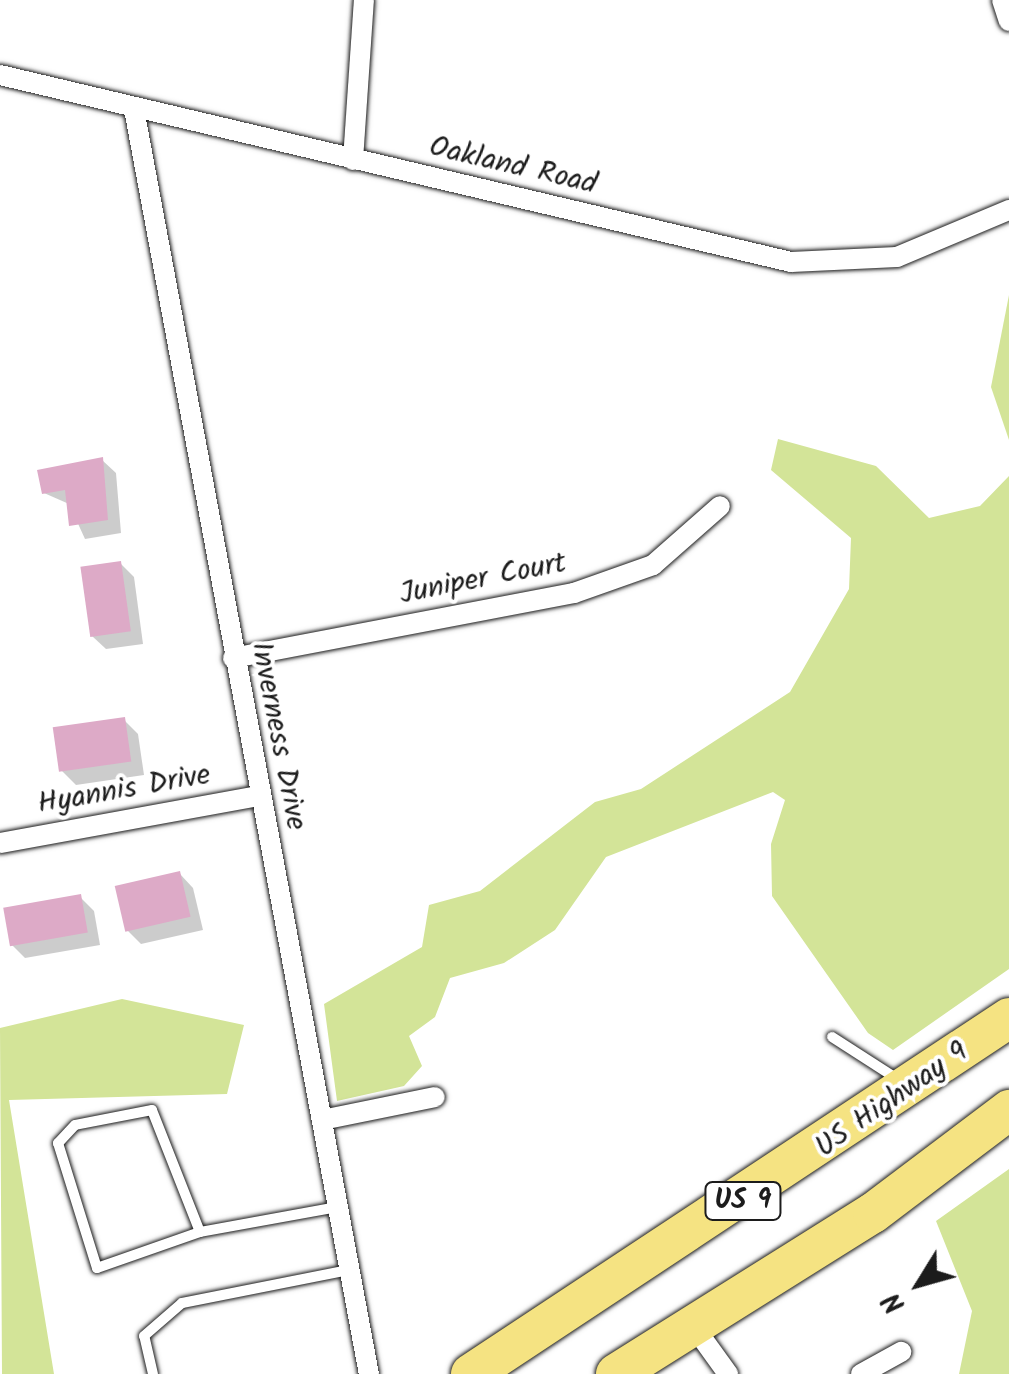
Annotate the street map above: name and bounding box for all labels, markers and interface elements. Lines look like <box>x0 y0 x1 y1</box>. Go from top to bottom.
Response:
street label: Oakland Road <box>426 129 600 203</box>
street label: Juniper Court <box>397 545 569 613</box>
street label: Inverness Drive <box>242 639 314 833</box>
street label: Hyannis Drive <box>35 757 213 823</box>
street label: US Highway 9 <box>809 1034 975 1166</box>
road number: US 9 <box>703 1178 783 1224</box>
north arrow <box>869 1234 969 1334</box>
text: N <box>871 1282 918 1323</box>

